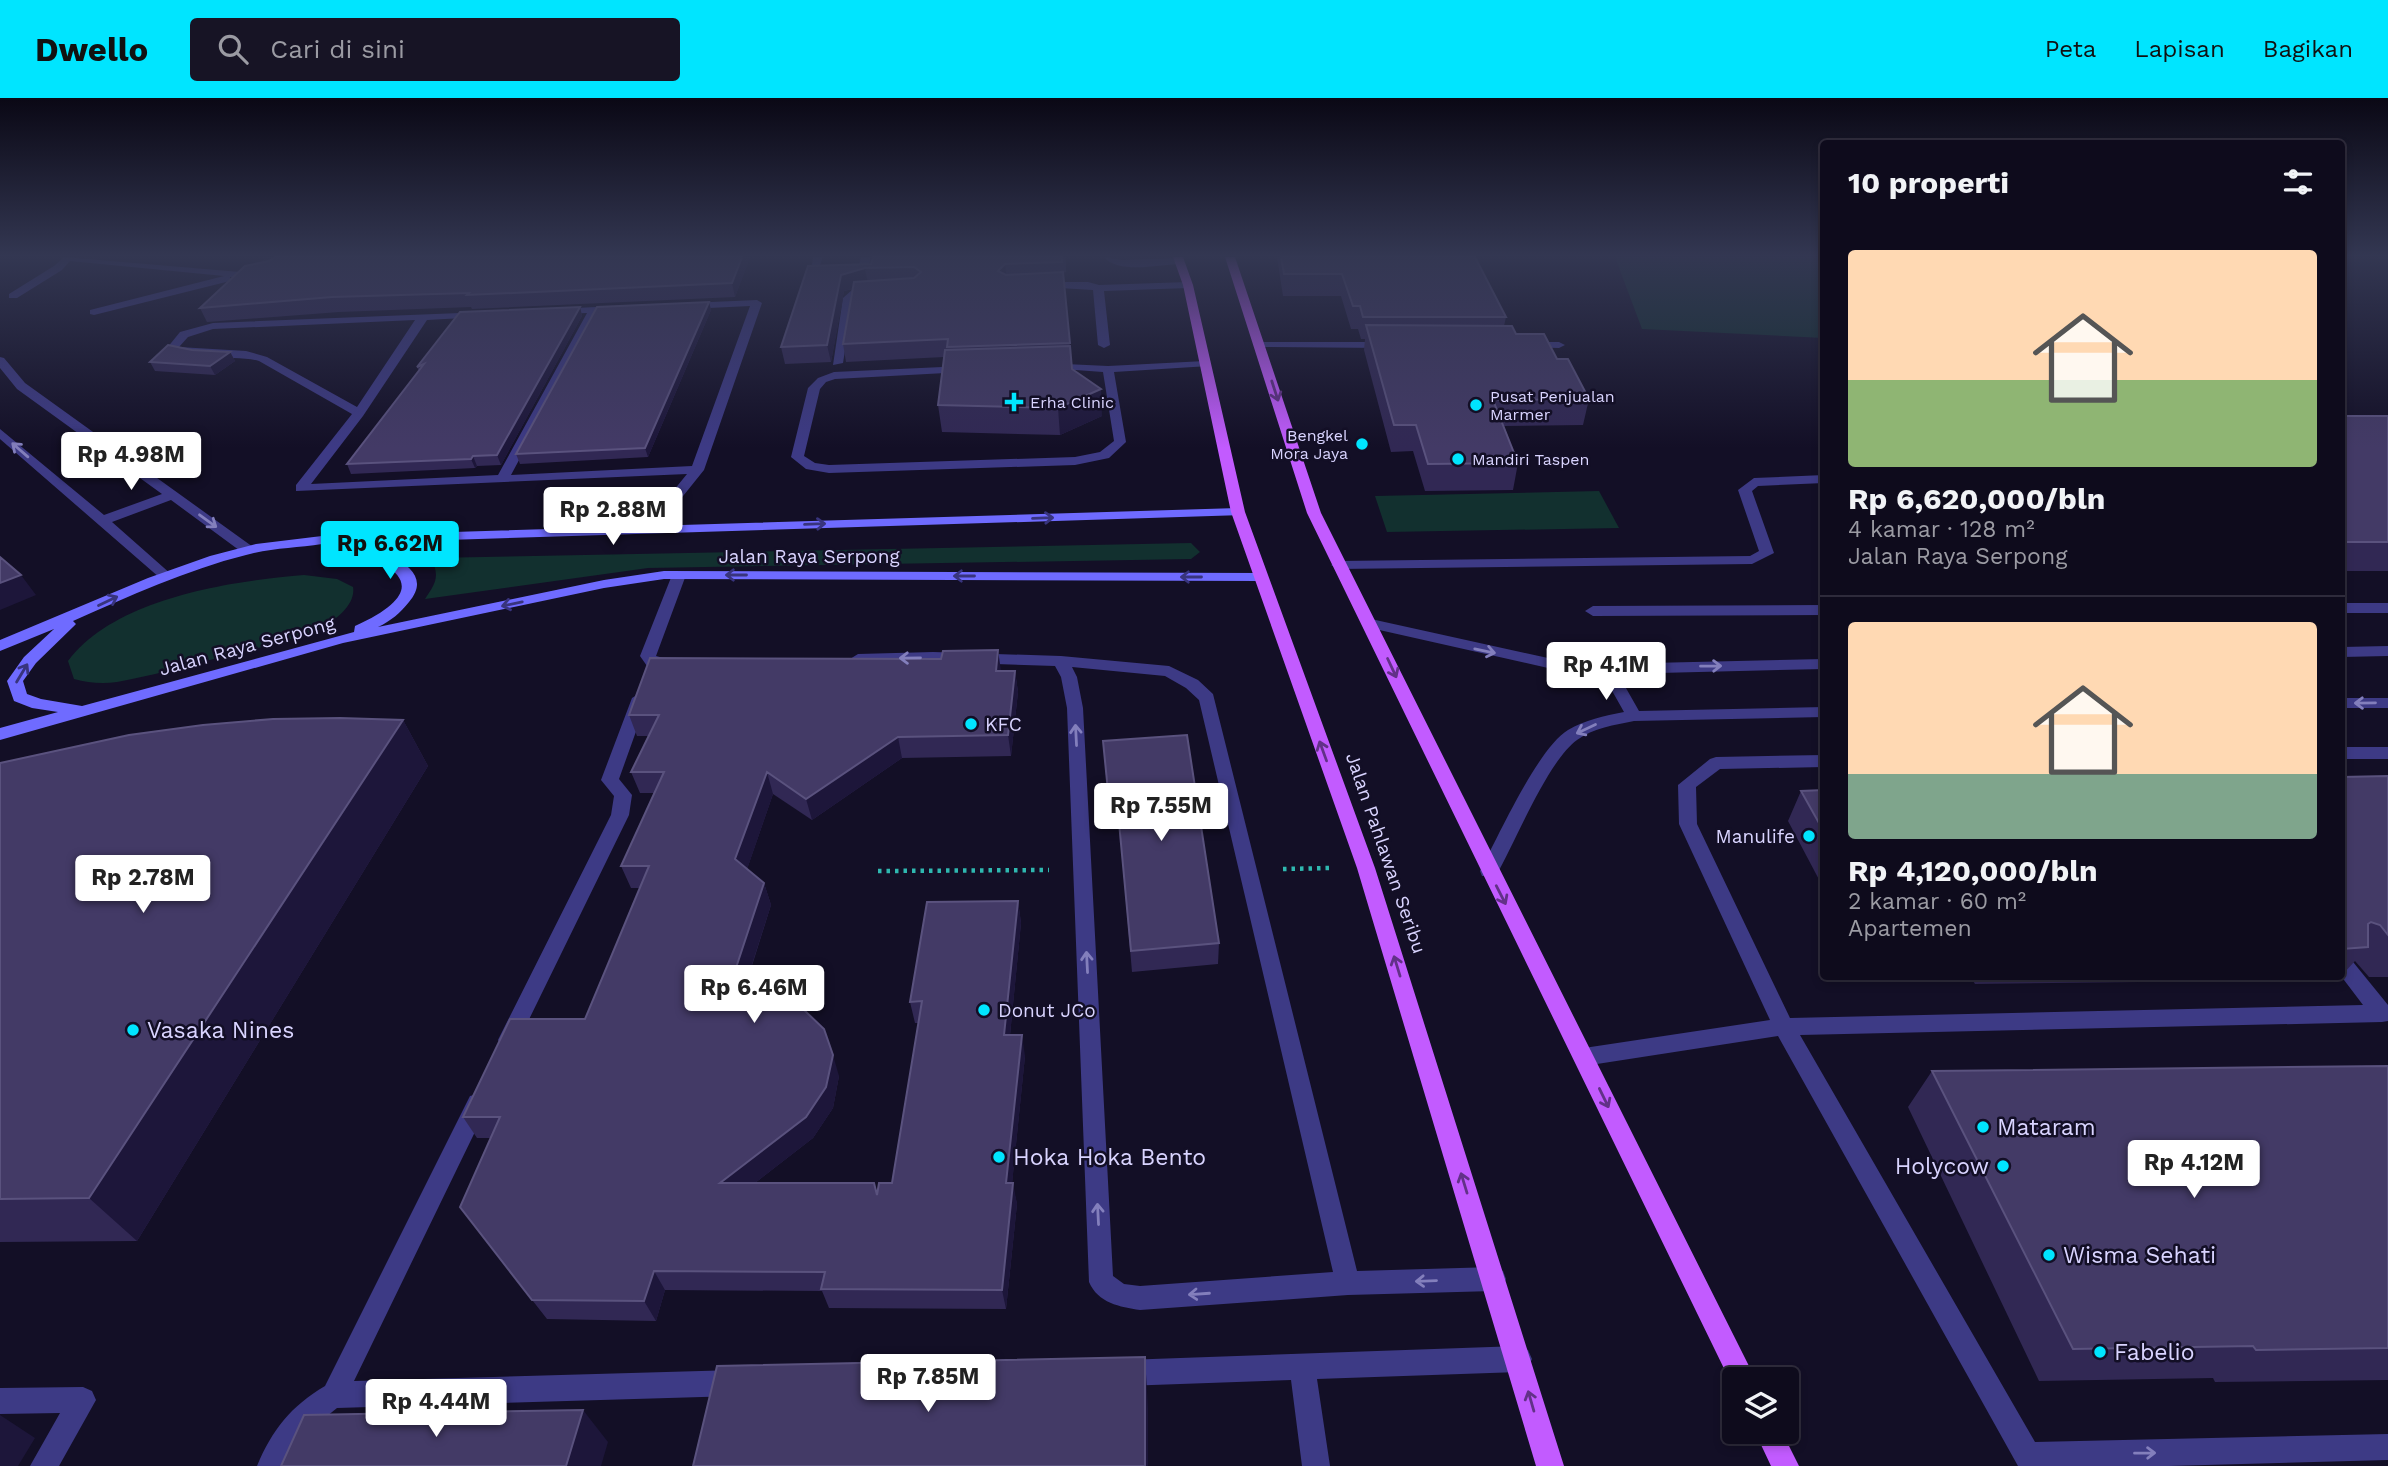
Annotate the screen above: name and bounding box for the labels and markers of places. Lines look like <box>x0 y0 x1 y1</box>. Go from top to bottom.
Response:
place label: Pusat Penjualan Marmer <box>1490 387 1615 424</box>
marker: Erha Clinic <box>1004 392 1024 412</box>
place label: Erha Clinic <box>1030 393 1114 412</box>
marker: Pusat Penjualan Marmer <box>1468 397 1484 413</box>
place label: Bengkel Mora Jaya <box>1270 426 1348 463</box>
pin: Rp 4.98M <box>59 432 203 492</box>
marker: Bengkel Mora Jaya <box>1354 436 1370 452</box>
place label: Mandiri Taspen <box>1472 450 1589 469</box>
marker: Mandiri Taspen <box>1450 451 1466 467</box>
pin: Rp 2.88M <box>541 488 685 547</box>
pin: Rp 6.62M <box>318 522 462 581</box>
pin: Rp 4.1M <box>1541 642 1671 702</box>
place label: KFC <box>985 713 1022 736</box>
marker: KFC <box>963 716 979 732</box>
pin: Rp 7.55M <box>1089 784 1233 843</box>
place label: Manulife <box>1716 825 1795 848</box>
marker: Manulife <box>1801 828 1817 844</box>
pin: Rp 2.78M <box>71 856 215 915</box>
pin: Rp 6.46M <box>682 965 826 1025</box>
place label: Donut JCo <box>998 999 1096 1022</box>
marker: Donut JCo <box>976 1002 992 1018</box>
place label: Vasaka Nines <box>147 1017 294 1044</box>
marker: Vasaka Nines <box>125 1022 141 1038</box>
place label: Mataram <box>1997 1114 2096 1141</box>
marker: Mataram <box>1975 1119 1991 1135</box>
pin: Rp 4.12M <box>2122 1140 2266 1200</box>
place label: Hoka Hoka Bento <box>1013 1144 1206 1171</box>
marker: Hoka Hoka Bento <box>991 1149 1007 1165</box>
place label: Holycow <box>1895 1153 1989 1180</box>
marker: Holycow <box>1995 1158 2011 1174</box>
place label: Wisma Sehati <box>2063 1242 2216 1269</box>
marker: Wisma Sehati <box>2041 1247 2057 1263</box>
place label: Fabelio <box>2114 1339 2195 1366</box>
marker: Fabelio <box>2092 1344 2108 1360</box>
pin: Rp 7.85M <box>856 1354 1000 1414</box>
pin: Rp 4.44M <box>364 1380 508 1439</box>

